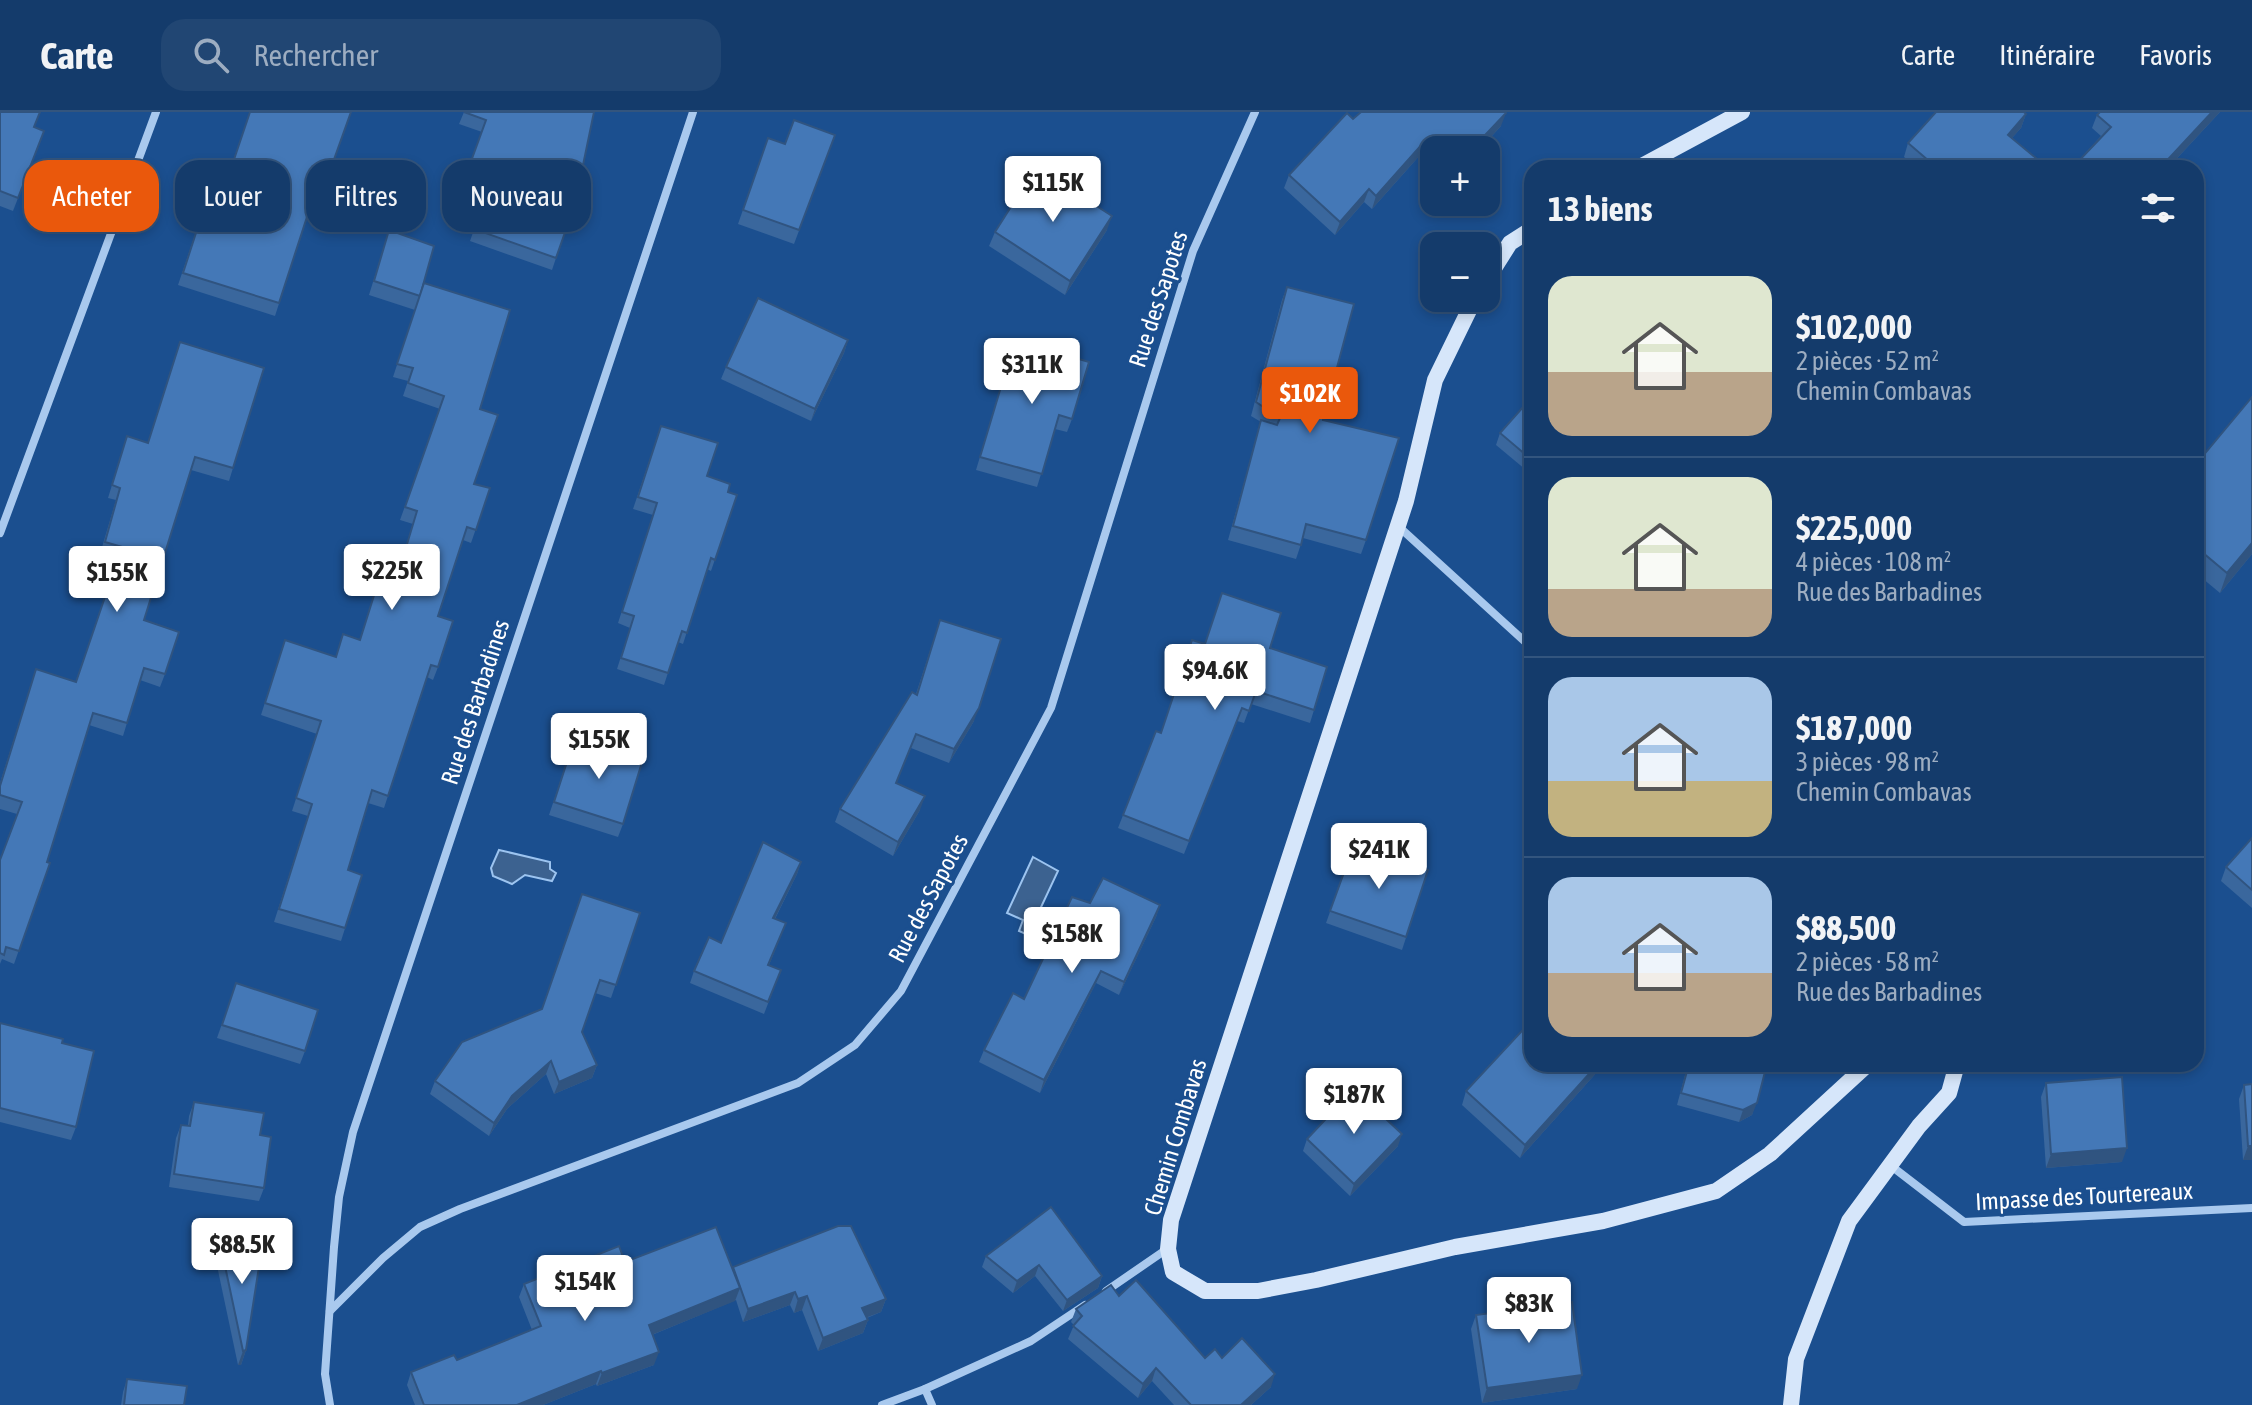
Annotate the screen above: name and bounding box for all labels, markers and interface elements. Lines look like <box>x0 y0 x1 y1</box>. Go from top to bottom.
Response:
search box <box>161 19 721 91</box>
icon: search <box>189 33 233 77</box>
text: Carte <box>40 34 113 77</box>
text: Rechercher <box>253 38 378 72</box>
text: Carte <box>1901 39 1955 71</box>
text: Itinéraire <box>1999 39 2095 71</box>
text: Favoris <box>2139 39 2212 71</box>
map controls <box>1420 136 1500 312</box>
button: + <box>1420 136 1500 216</box>
pin: $115K <box>997 156 1109 224</box>
chip: Acheter <box>24 160 159 232</box>
chip: Louer <box>175 160 290 232</box>
chip: Filtres <box>306 160 426 232</box>
chip: Nouveau <box>442 160 591 232</box>
text: $115K <box>1023 167 1083 197</box>
icon: filters <box>2136 186 2180 230</box>
text: 13 biens <box>1548 189 1652 228</box>
street label: Rue des Sapotes <box>1123 227 1193 371</box>
button: − <box>1420 232 1500 312</box>
text: $102,000 <box>1796 307 1912 346</box>
icon: home <box>1612 308 1708 404</box>
pin: $311K <box>976 338 1088 406</box>
text: 2 pièces · 52 m² <box>1796 346 1939 376</box>
text: $311K <box>1002 349 1062 379</box>
pin: $102K <box>1254 367 1366 435</box>
text: Chemin Combavas <box>1796 376 1972 406</box>
text: $102K <box>1280 378 1340 408</box>
text: $225,000 <box>1796 508 1912 547</box>
icon: home <box>1612 509 1708 605</box>
pin: $225K <box>336 544 448 612</box>
pin: $155K <box>61 546 173 614</box>
text: 4 pièces · 108 m² <box>1796 547 1951 577</box>
text: $225K <box>362 555 422 585</box>
text: $155K <box>87 557 147 587</box>
text: Rue des Barbadines <box>1796 577 1982 607</box>
street label: Rue des Barbadines <box>436 616 514 788</box>
pin: $94.6K <box>1150 644 1280 712</box>
text: $94.6K <box>1183 655 1247 685</box>
text: $187,000 <box>1796 708 1912 747</box>
icon: home <box>1612 709 1708 805</box>
pin: $155K <box>543 713 655 781</box>
text: $155K <box>569 724 629 754</box>
text: 3 pièces · 98 m² <box>1796 747 1939 777</box>
text: Chemin Combavas <box>1796 777 1972 807</box>
pin: $241K <box>1323 823 1435 891</box>
street label: Rue des Sapotes <box>883 829 973 967</box>
text: $241K <box>1349 834 1409 864</box>
pin: $158K <box>1016 907 1128 975</box>
text: $88,500 <box>1796 908 1896 947</box>
icon: home <box>1612 909 1708 1005</box>
text: $158K <box>1042 918 1102 948</box>
text: 2 pièces · 58 m² <box>1796 947 1939 977</box>
text: Rue des Barbadines <box>1796 977 1982 1007</box>
street label: Chemin Combavas <box>1138 1055 1212 1219</box>
pin: $187K <box>1298 1068 1410 1136</box>
text: $187K <box>1324 1079 1384 1109</box>
street label: Impasse des Tourtereaux <box>1974 1177 2194 1215</box>
pin: $88.5K <box>177 1218 307 1286</box>
text: $88.5K <box>210 1229 274 1259</box>
pin: $154K <box>529 1255 641 1323</box>
text: $154K <box>555 1266 615 1296</box>
pin: $83K <box>1482 1277 1576 1345</box>
text: $83K <box>1505 1288 1553 1318</box>

